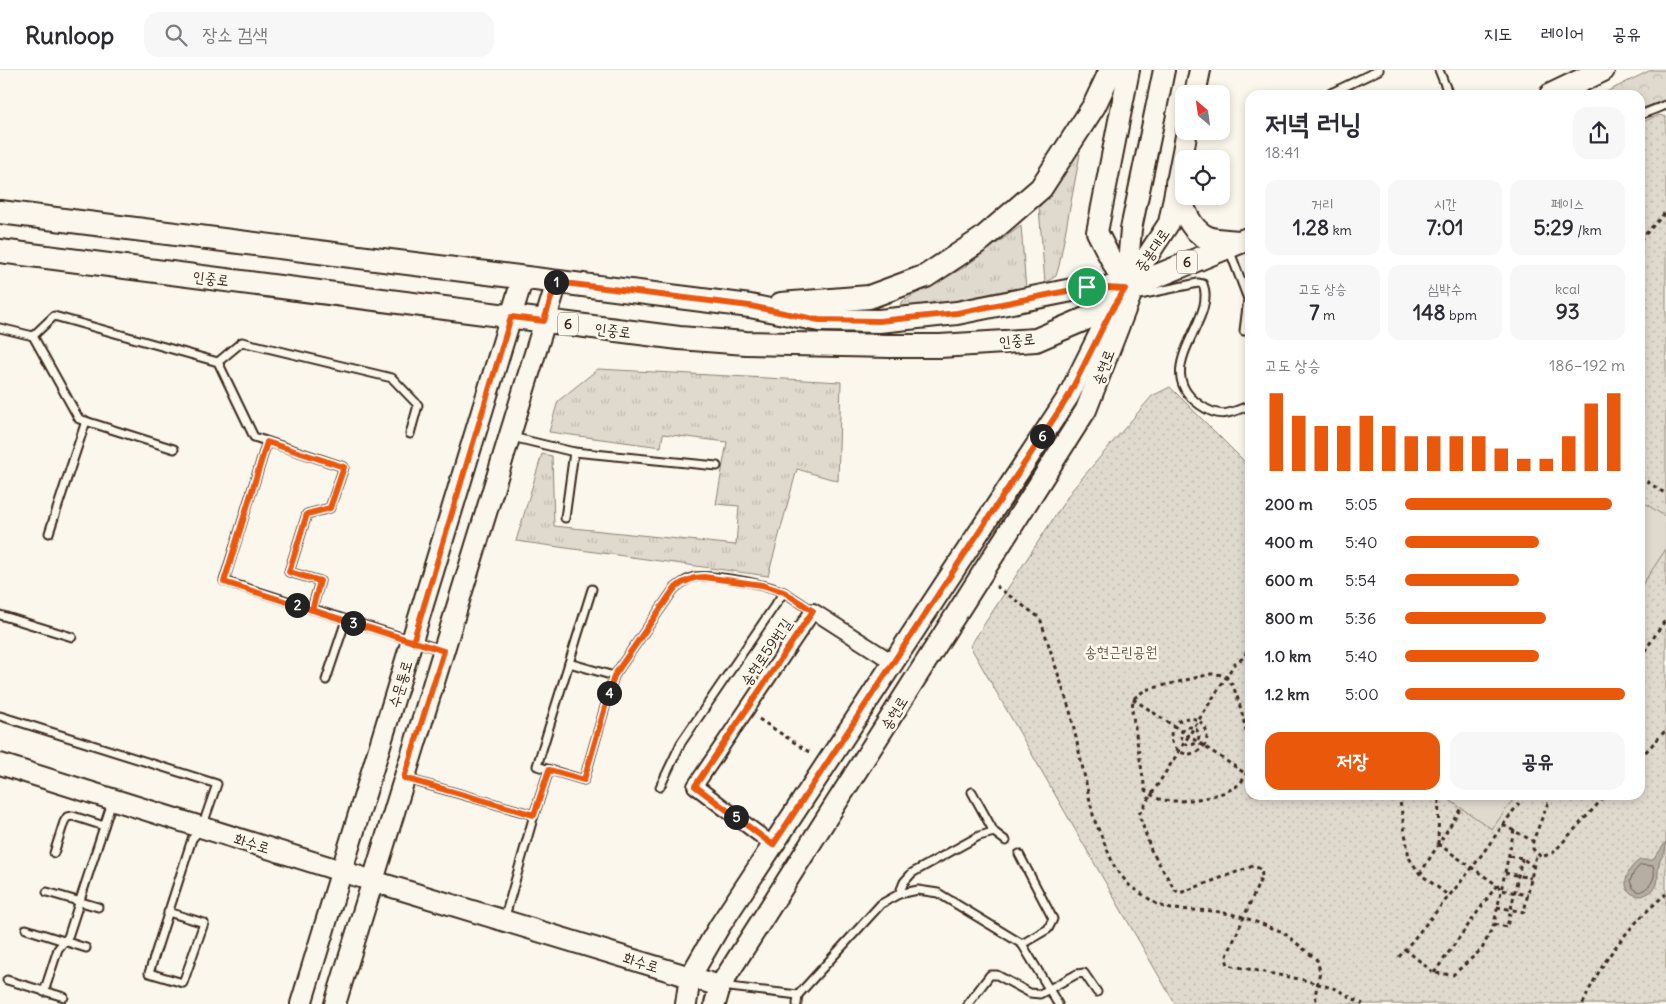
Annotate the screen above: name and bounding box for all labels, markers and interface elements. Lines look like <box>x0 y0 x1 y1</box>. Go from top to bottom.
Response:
search box <box>144 12 494 57</box>
text: Runloop <box>25 20 114 50</box>
icon: search <box>162 21 190 49</box>
text: 장소 검색 <box>202 22 268 46</box>
text: 지도 <box>1484 22 1513 45</box>
text: 레이어 <box>1541 22 1584 45</box>
text: 공유 <box>1612 22 1641 45</box>
north arrow <box>1175 85 1230 140</box>
map controls <box>1175 85 1230 205</box>
text: 저녁 러닝 <box>1265 105 1362 141</box>
button: share <box>1573 107 1625 159</box>
text: 18:41 <box>1265 142 1300 162</box>
button: locate <box>1175 150 1230 205</box>
text: 거리 <box>1311 195 1334 213</box>
text: 시간 <box>1434 195 1456 213</box>
text: 페이스 <box>1551 195 1585 213</box>
text: 1.28 <box>1293 214 1329 241</box>
text: 7:01 <box>1426 214 1464 241</box>
text: 5:29 <box>1534 214 1574 241</box>
text: km <box>1329 221 1352 239</box>
text: /km <box>1574 221 1602 239</box>
street label: 중봉대로 <box>1131 225 1173 275</box>
road number: 6 <box>1177 250 1197 273</box>
street label: 인중로 <box>192 266 230 290</box>
pin <box>1066 266 1108 308</box>
pin: 1 <box>544 270 568 294</box>
text: 1 <box>554 273 559 291</box>
icon: arrive <box>1073 273 1101 301</box>
text: 고도 상승 <box>1298 280 1347 298</box>
text: 심박수 <box>1428 280 1462 298</box>
text: kcal <box>1555 280 1580 298</box>
text: 93 <box>1556 298 1580 325</box>
text: 7 <box>1309 299 1320 326</box>
text: 148 <box>1413 299 1446 326</box>
text: m <box>1320 306 1335 324</box>
text: bpm <box>1446 306 1477 324</box>
road number: 6 <box>558 312 578 336</box>
street label: 인중로 <box>594 318 632 342</box>
street label: 인중로 <box>998 329 1036 351</box>
street label: 송현로 <box>1088 347 1118 387</box>
text: 고도 상승 <box>1265 355 1320 375</box>
text: 186–192 m <box>1549 355 1625 375</box>
pin: 6 <box>1030 424 1054 448</box>
text: 6 <box>1038 427 1047 445</box>
text: 200 m <box>1265 494 1313 514</box>
text: 5:05 <box>1345 494 1378 514</box>
text: 400 m <box>1265 532 1313 552</box>
text: 5:40 <box>1345 532 1378 552</box>
text: 600 m <box>1265 570 1313 590</box>
text: 5:54 <box>1345 570 1376 590</box>
pin: 2 <box>284 592 310 618</box>
text: 2 <box>294 596 301 614</box>
text: 800 m <box>1265 608 1313 628</box>
text: 5:36 <box>1345 608 1376 628</box>
pin: 3 <box>340 610 366 636</box>
text: 3 <box>350 614 357 632</box>
street label: 송현로59번길 <box>736 615 796 689</box>
park label: 송현근린공원 <box>1085 642 1157 661</box>
text: 1.0 km <box>1265 646 1311 666</box>
text: 5:40 <box>1345 646 1378 666</box>
street label: 수문통로 <box>384 658 416 710</box>
pin: 4 <box>596 680 622 706</box>
text: 4 <box>605 684 614 702</box>
text: 1.2 km <box>1265 684 1309 704</box>
text: 5:00 <box>1345 684 1379 704</box>
street label: 송현로 <box>876 693 912 733</box>
button: 저장 <box>1265 732 1440 790</box>
button: 공유 <box>1450 732 1625 790</box>
pin: 5 <box>724 804 748 830</box>
text: 5 <box>732 808 741 826</box>
street label: 화수로 <box>232 829 272 857</box>
street label: 화수로 <box>621 948 661 976</box>

